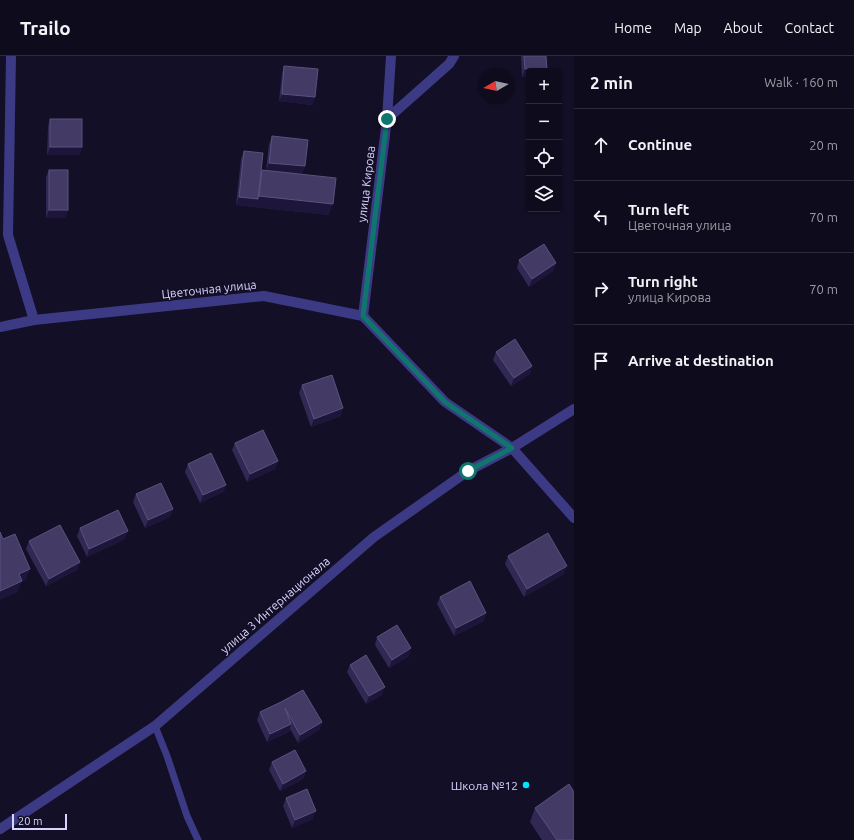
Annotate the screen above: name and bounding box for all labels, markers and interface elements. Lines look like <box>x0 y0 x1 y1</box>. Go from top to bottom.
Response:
text: Trailo <box>20 17 71 39</box>
text: Home <box>614 20 652 36</box>
text: Map <box>674 20 702 36</box>
text: About <box>724 20 763 36</box>
text: Contact <box>785 20 834 36</box>
north arrow <box>478 68 514 104</box>
map controls <box>526 68 562 212</box>
button: + <box>526 68 562 104</box>
text: 2 min <box>590 73 633 92</box>
text: Walk · 160 m <box>764 75 838 89</box>
button: − <box>526 104 562 140</box>
route end <box>378 110 396 128</box>
icon: ahead <box>590 134 612 156</box>
text: Continue <box>628 136 692 153</box>
text: 20 m <box>809 138 838 152</box>
button: locate <box>526 140 562 176</box>
street label: улица Кирова <box>355 145 377 223</box>
button: layers <box>526 176 562 212</box>
text: Turn left <box>628 201 689 218</box>
icon: left <box>590 206 612 228</box>
text: 70 m <box>809 210 838 224</box>
text: Цветочная улица <box>628 218 732 232</box>
text: Turn right <box>628 273 698 290</box>
street label: Цветочная улица <box>161 278 257 300</box>
icon: right <box>590 278 612 300</box>
text: 70 m <box>809 282 838 296</box>
text: улица Кирова <box>628 290 711 304</box>
icon: arrive <box>590 350 612 372</box>
text: Arrive at destination <box>628 352 774 369</box>
route start <box>459 462 477 480</box>
street label: улица 3 Интернационала <box>218 554 332 656</box>
place label: Школа №12 <box>451 779 518 792</box>
marker: Школа №12 <box>521 780 531 790</box>
scale bar <box>12 812 67 831</box>
text: 20 m <box>18 815 42 827</box>

